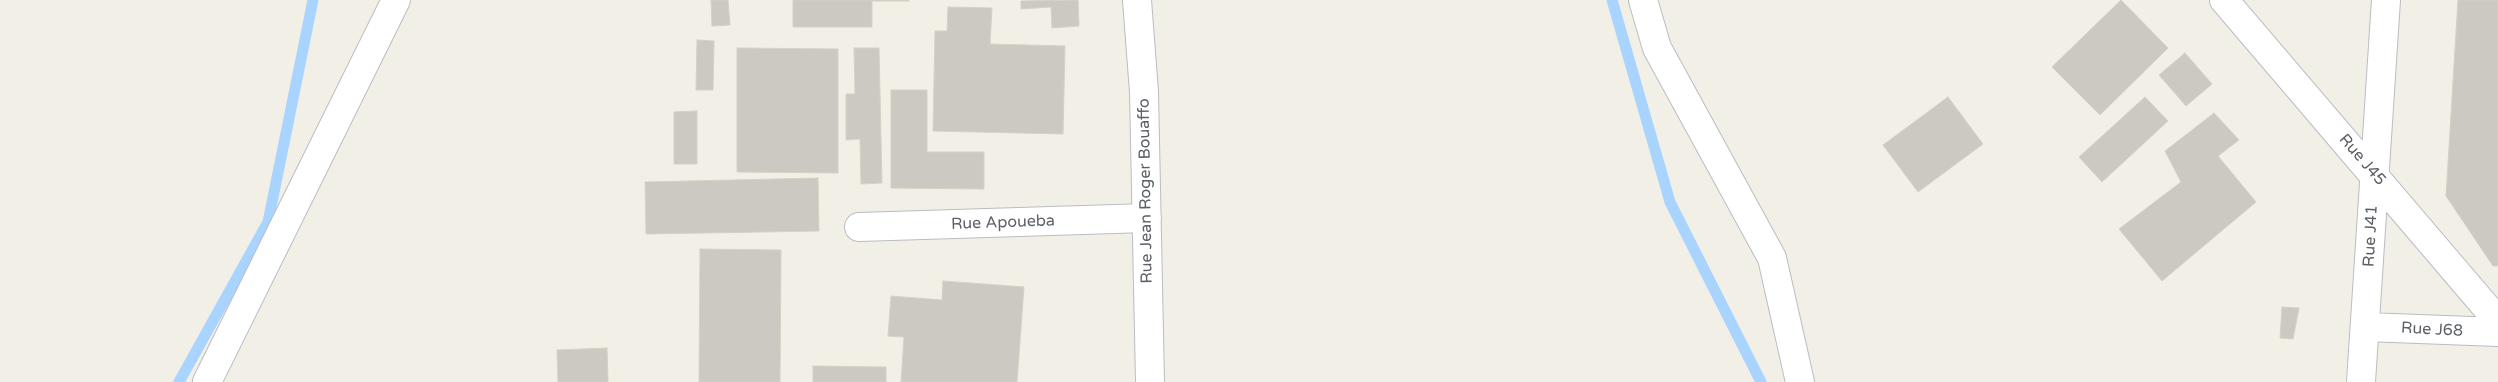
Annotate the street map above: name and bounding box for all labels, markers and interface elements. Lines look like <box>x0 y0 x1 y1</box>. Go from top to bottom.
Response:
street label: Rue Jean Roger Bouaffo <box>1135 98 1157 284</box>
street label: Rue J45 <box>2334 130 2390 190</box>
street label: Rue J41 <box>2360 205 2382 267</box>
street label: Rue Apoueba <box>951 212 1055 234</box>
street label: Rue J68 <box>2401 319 2463 341</box>

